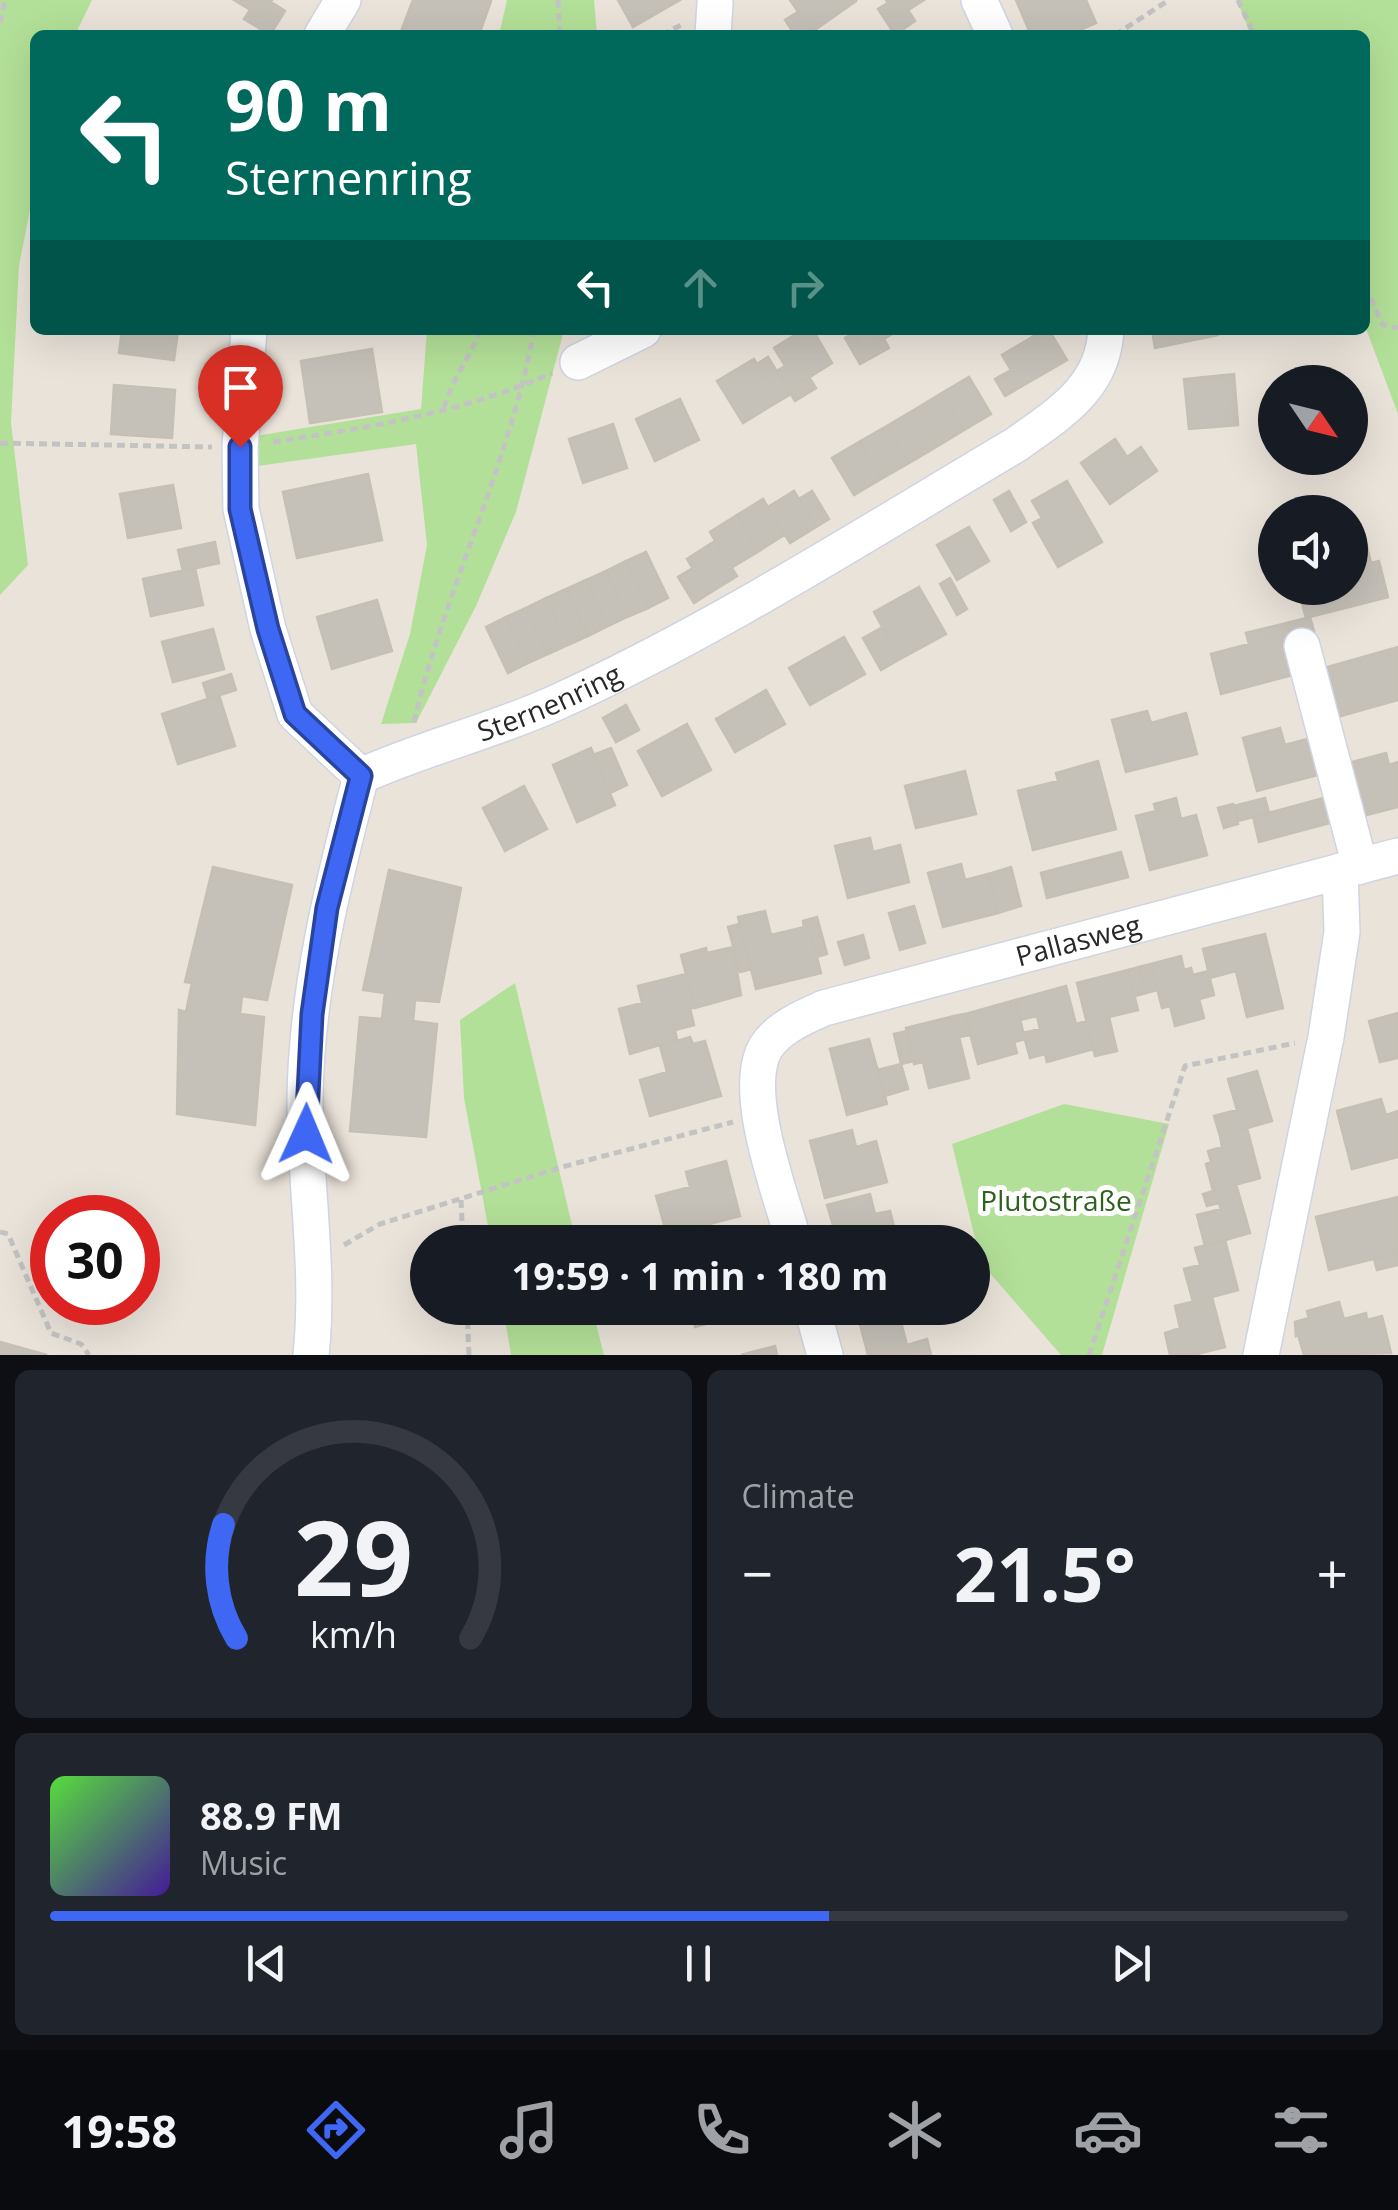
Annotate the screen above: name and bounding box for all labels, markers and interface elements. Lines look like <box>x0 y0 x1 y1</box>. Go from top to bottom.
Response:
text: 90 m <box>225 56 392 152</box>
icon: left <box>60 70 190 200</box>
text: Sternenring <box>225 147 472 208</box>
icon: left <box>568 260 623 315</box>
icon: ahead <box>673 260 728 315</box>
icon: right <box>778 260 833 315</box>
pin <box>198 345 283 448</box>
icon: arrive <box>213 360 268 415</box>
north arrow <box>1258 365 1368 475</box>
map controls <box>1258 365 1368 605</box>
button: sound <box>1258 495 1368 605</box>
street label: Sternenring <box>472 654 627 750</box>
street label: Pallasweg <box>1011 905 1145 974</box>
position arrow <box>254 1082 358 1186</box>
park label: Plutostraße <box>980 1181 1132 1219</box>
speed limit sign: 30 <box>30 1195 160 1325</box>
text: 19:59 · 1 min · 180 m <box>512 1249 888 1301</box>
text: Climate <box>742 1474 855 1517</box>
text: 29 <box>294 1485 413 1626</box>
text: 21.5° <box>954 1522 1136 1624</box>
text: − <box>742 1535 773 1610</box>
text: + <box>1317 1535 1348 1610</box>
text: km/h <box>310 1610 397 1658</box>
text: 88.9 FM <box>200 1789 343 1841</box>
text: Music <box>200 1841 287 1884</box>
icon: previous <box>239 1936 294 1991</box>
icon: pause <box>671 1936 726 1991</box>
icon: next <box>1104 1936 1159 1991</box>
icon: directions <box>301 2095 371 2165</box>
icon: music <box>494 2095 564 2165</box>
icon: phone <box>687 2095 757 2165</box>
icon: climate <box>880 2095 950 2165</box>
icon: car <box>1073 2095 1143 2165</box>
icon: filters <box>1266 2095 1336 2165</box>
text: 19:58 <box>62 2100 177 2161</box>

